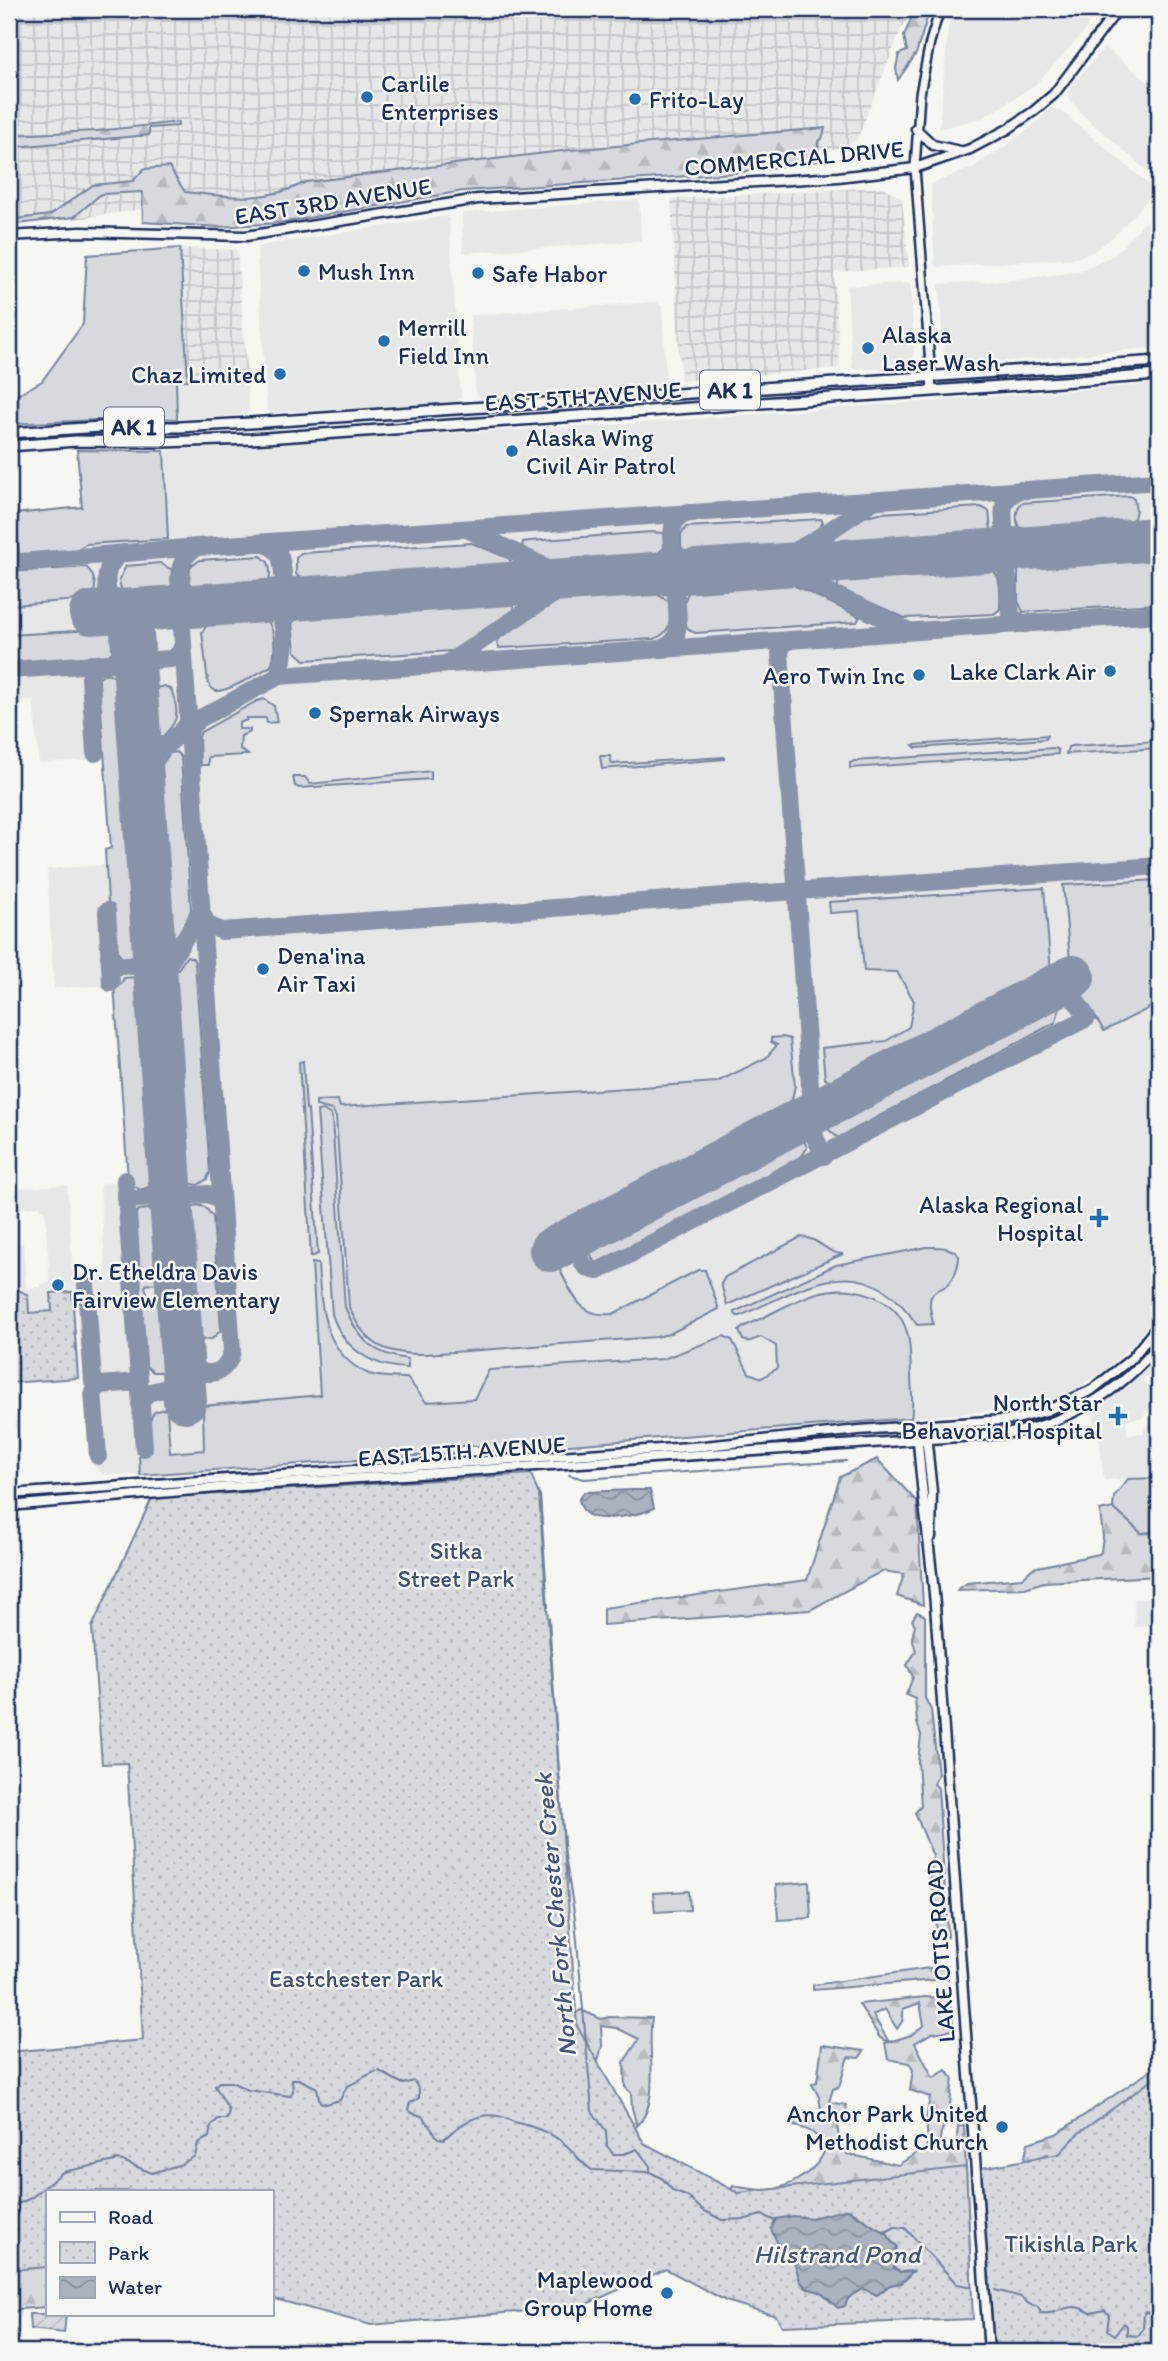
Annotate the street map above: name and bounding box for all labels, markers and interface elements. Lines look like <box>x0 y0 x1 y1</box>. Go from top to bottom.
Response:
place label: Carlile Enterprises <box>381 69 499 126</box>
place label: Frito-Lay <box>649 85 744 114</box>
marker: Carlile Enterprises <box>359 89 375 105</box>
marker: Frito-Lay <box>627 91 643 107</box>
street label: COMMERCIAL DRIVE <box>683 134 905 182</box>
street label: EAST 3RD AVENUE <box>233 171 433 231</box>
place label: Mush Inn <box>318 257 415 286</box>
place label: Safe Habor <box>492 259 608 288</box>
marker: Mush Inn <box>296 263 312 279</box>
marker: Safe Habor <box>470 265 486 281</box>
place label: Merrill Field Inn <box>398 313 489 370</box>
place label: Alaska Laser Wash <box>882 320 1000 377</box>
marker: Merrill Field Inn <box>376 333 392 349</box>
marker: Alaska Laser Wash <box>860 340 876 356</box>
place label: Chaz Limited <box>131 360 266 389</box>
marker: Chaz Limited <box>272 366 288 382</box>
road number: AK 1 <box>700 370 760 410</box>
street label: EAST 5TH AVENUE <box>484 375 682 417</box>
road number: AK 1 <box>104 408 164 446</box>
place label: Alaska Wing Civil Air Patrol <box>526 423 676 480</box>
marker: Alaska Wing Civil Air Patrol <box>504 443 520 459</box>
place label: Lake Clark Air <box>950 657 1096 686</box>
place label: Aero Twin Inc <box>763 661 905 690</box>
marker: Lake Clark Air <box>1102 663 1118 679</box>
marker: Aero Twin Inc <box>911 667 927 683</box>
place label: Spernak Airways <box>329 699 500 728</box>
marker: Spernak Airways <box>307 705 323 721</box>
place label: Dena'ina Air Taxi <box>277 941 366 998</box>
marker: Dena'ina Air Taxi <box>255 961 271 977</box>
place label: Alaska Regional Hospital <box>919 1190 1083 1247</box>
marker: Alaska Regional Hospital <box>1089 1208 1109 1228</box>
place label: Dr. Etheldra Davis Fairview Elementary <box>72 1257 281 1314</box>
marker: Dr. Etheldra Davis Fairview Elementary <box>50 1277 66 1293</box>
place label: North Star Behavorial Hospital <box>901 1388 1102 1445</box>
marker: North Star Behavorial Hospital <box>1108 1406 1128 1426</box>
street label: EAST 15TH AVENUE <box>357 1429 567 1473</box>
park label: Sitka Street Park <box>398 1536 514 1593</box>
water label: North Fork Chester Creek <box>527 1770 583 2058</box>
street label: LAKE OTIS ROAD <box>919 1859 961 2043</box>
park label: Eastchester Park <box>269 1964 444 1993</box>
place label: Anchor Park United Methodist Church <box>787 2099 988 2156</box>
marker: Anchor Park United Methodist Church <box>994 2119 1010 2135</box>
legend <box>46 2190 273 2316</box>
text: Road <box>108 2204 154 2229</box>
park label: Tikishla Park <box>1004 2229 1138 2258</box>
water label: Hilstrand Pond <box>754 2238 924 2270</box>
text: Park <box>108 2240 150 2265</box>
place label: Maplewood Group Home <box>524 2265 653 2322</box>
text: Water <box>108 2274 162 2299</box>
marker: Maplewood Group Home <box>659 2285 675 2301</box>

